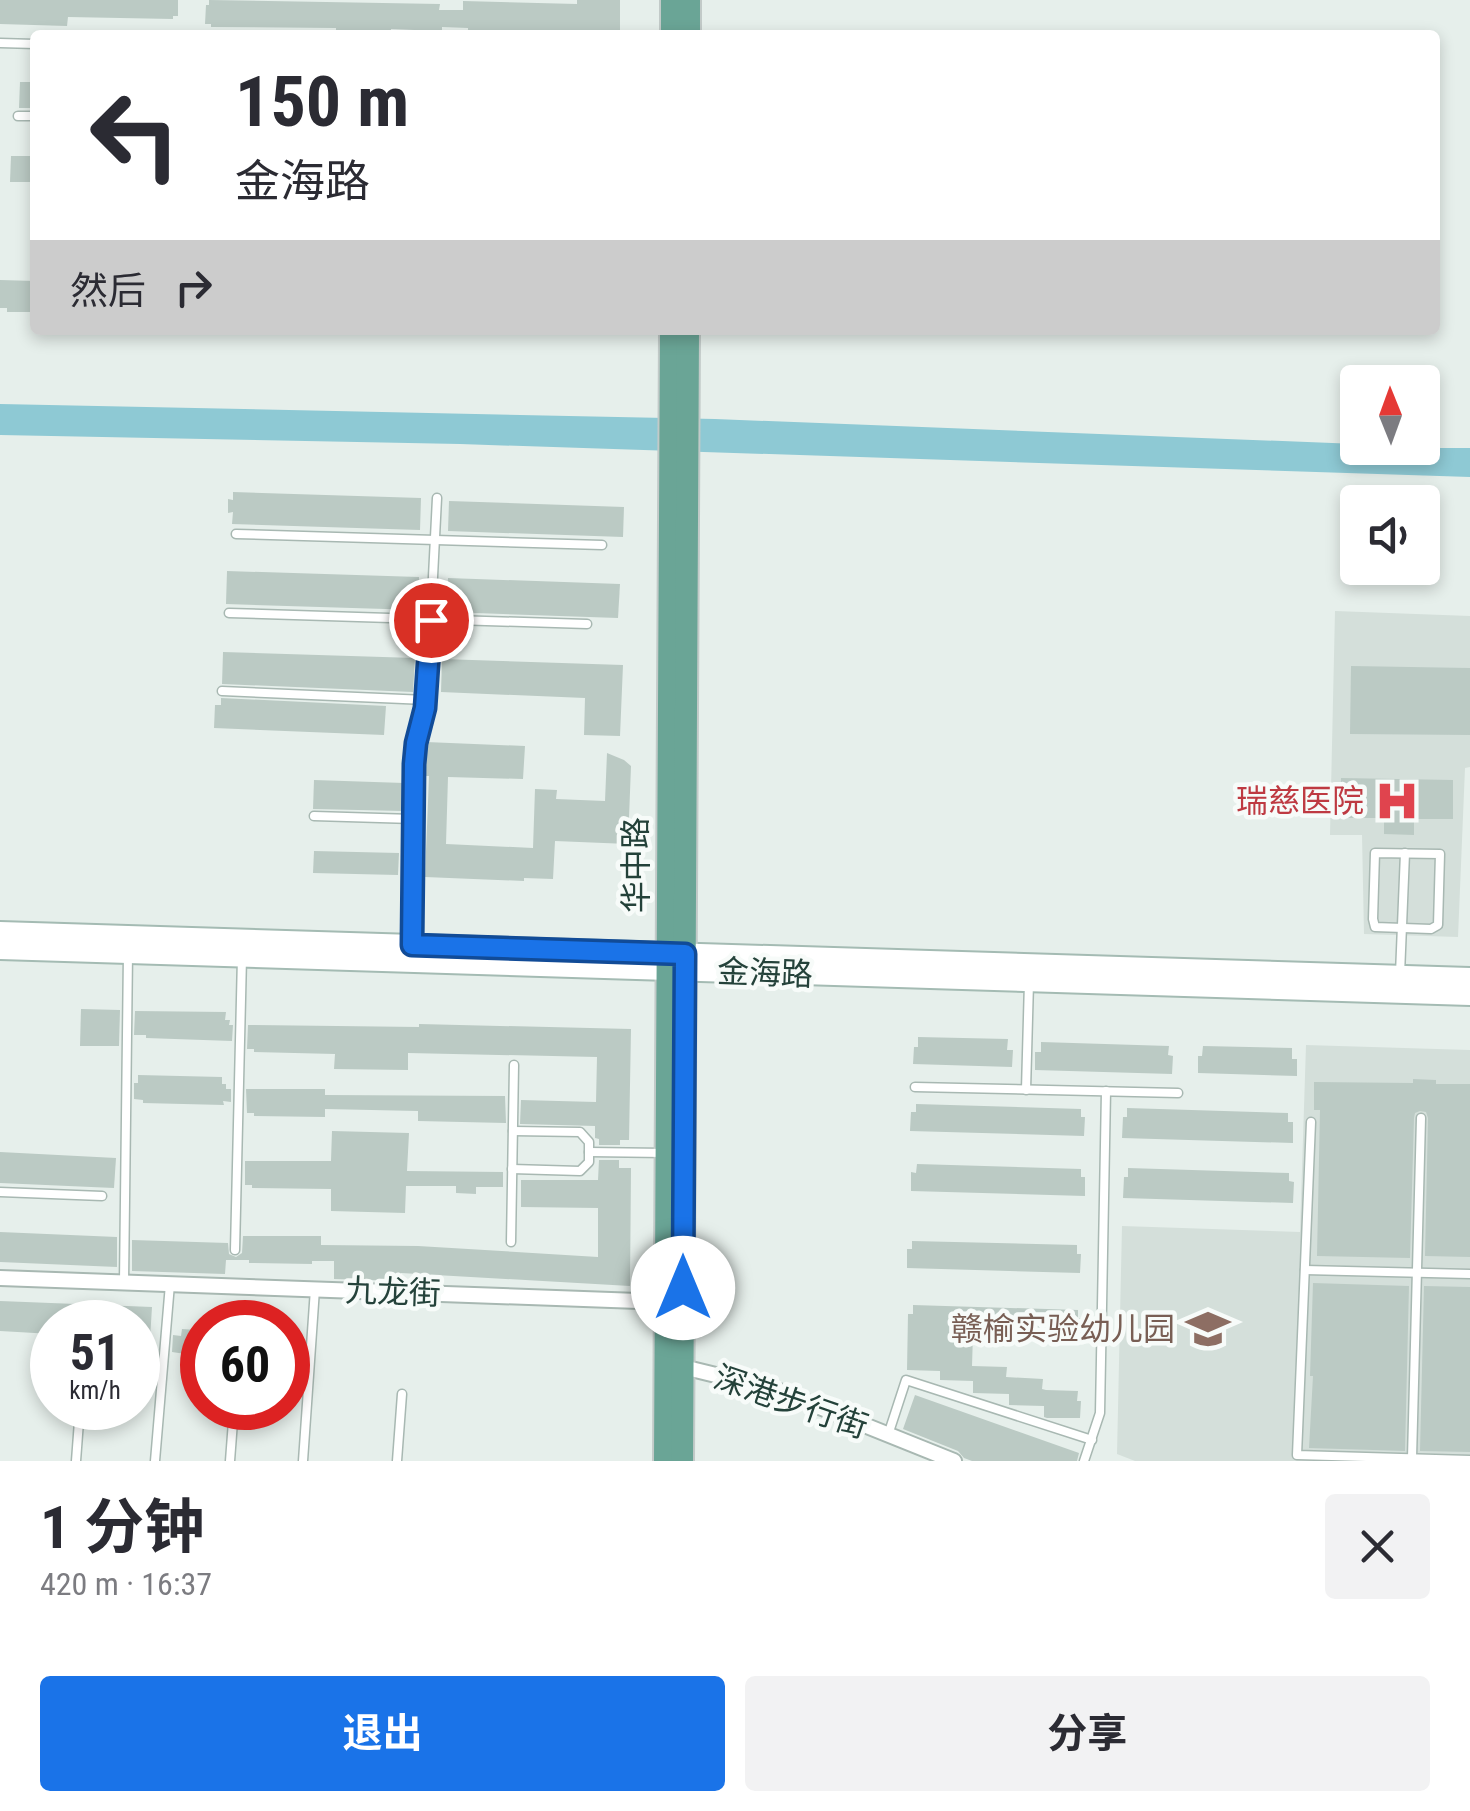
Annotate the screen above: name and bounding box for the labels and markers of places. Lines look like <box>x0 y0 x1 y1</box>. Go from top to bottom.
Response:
pin <box>389 578 474 663</box>
hospital icon: 瑞慈医院 <box>1373 777 1421 825</box>
place label: 瑞慈医院 <box>1236 782 1364 820</box>
school or university icon: 赣榆实验幼儿园 <box>1184 1305 1232 1353</box>
place label: 赣榆实验幼儿园 <box>951 1310 1175 1348</box>

